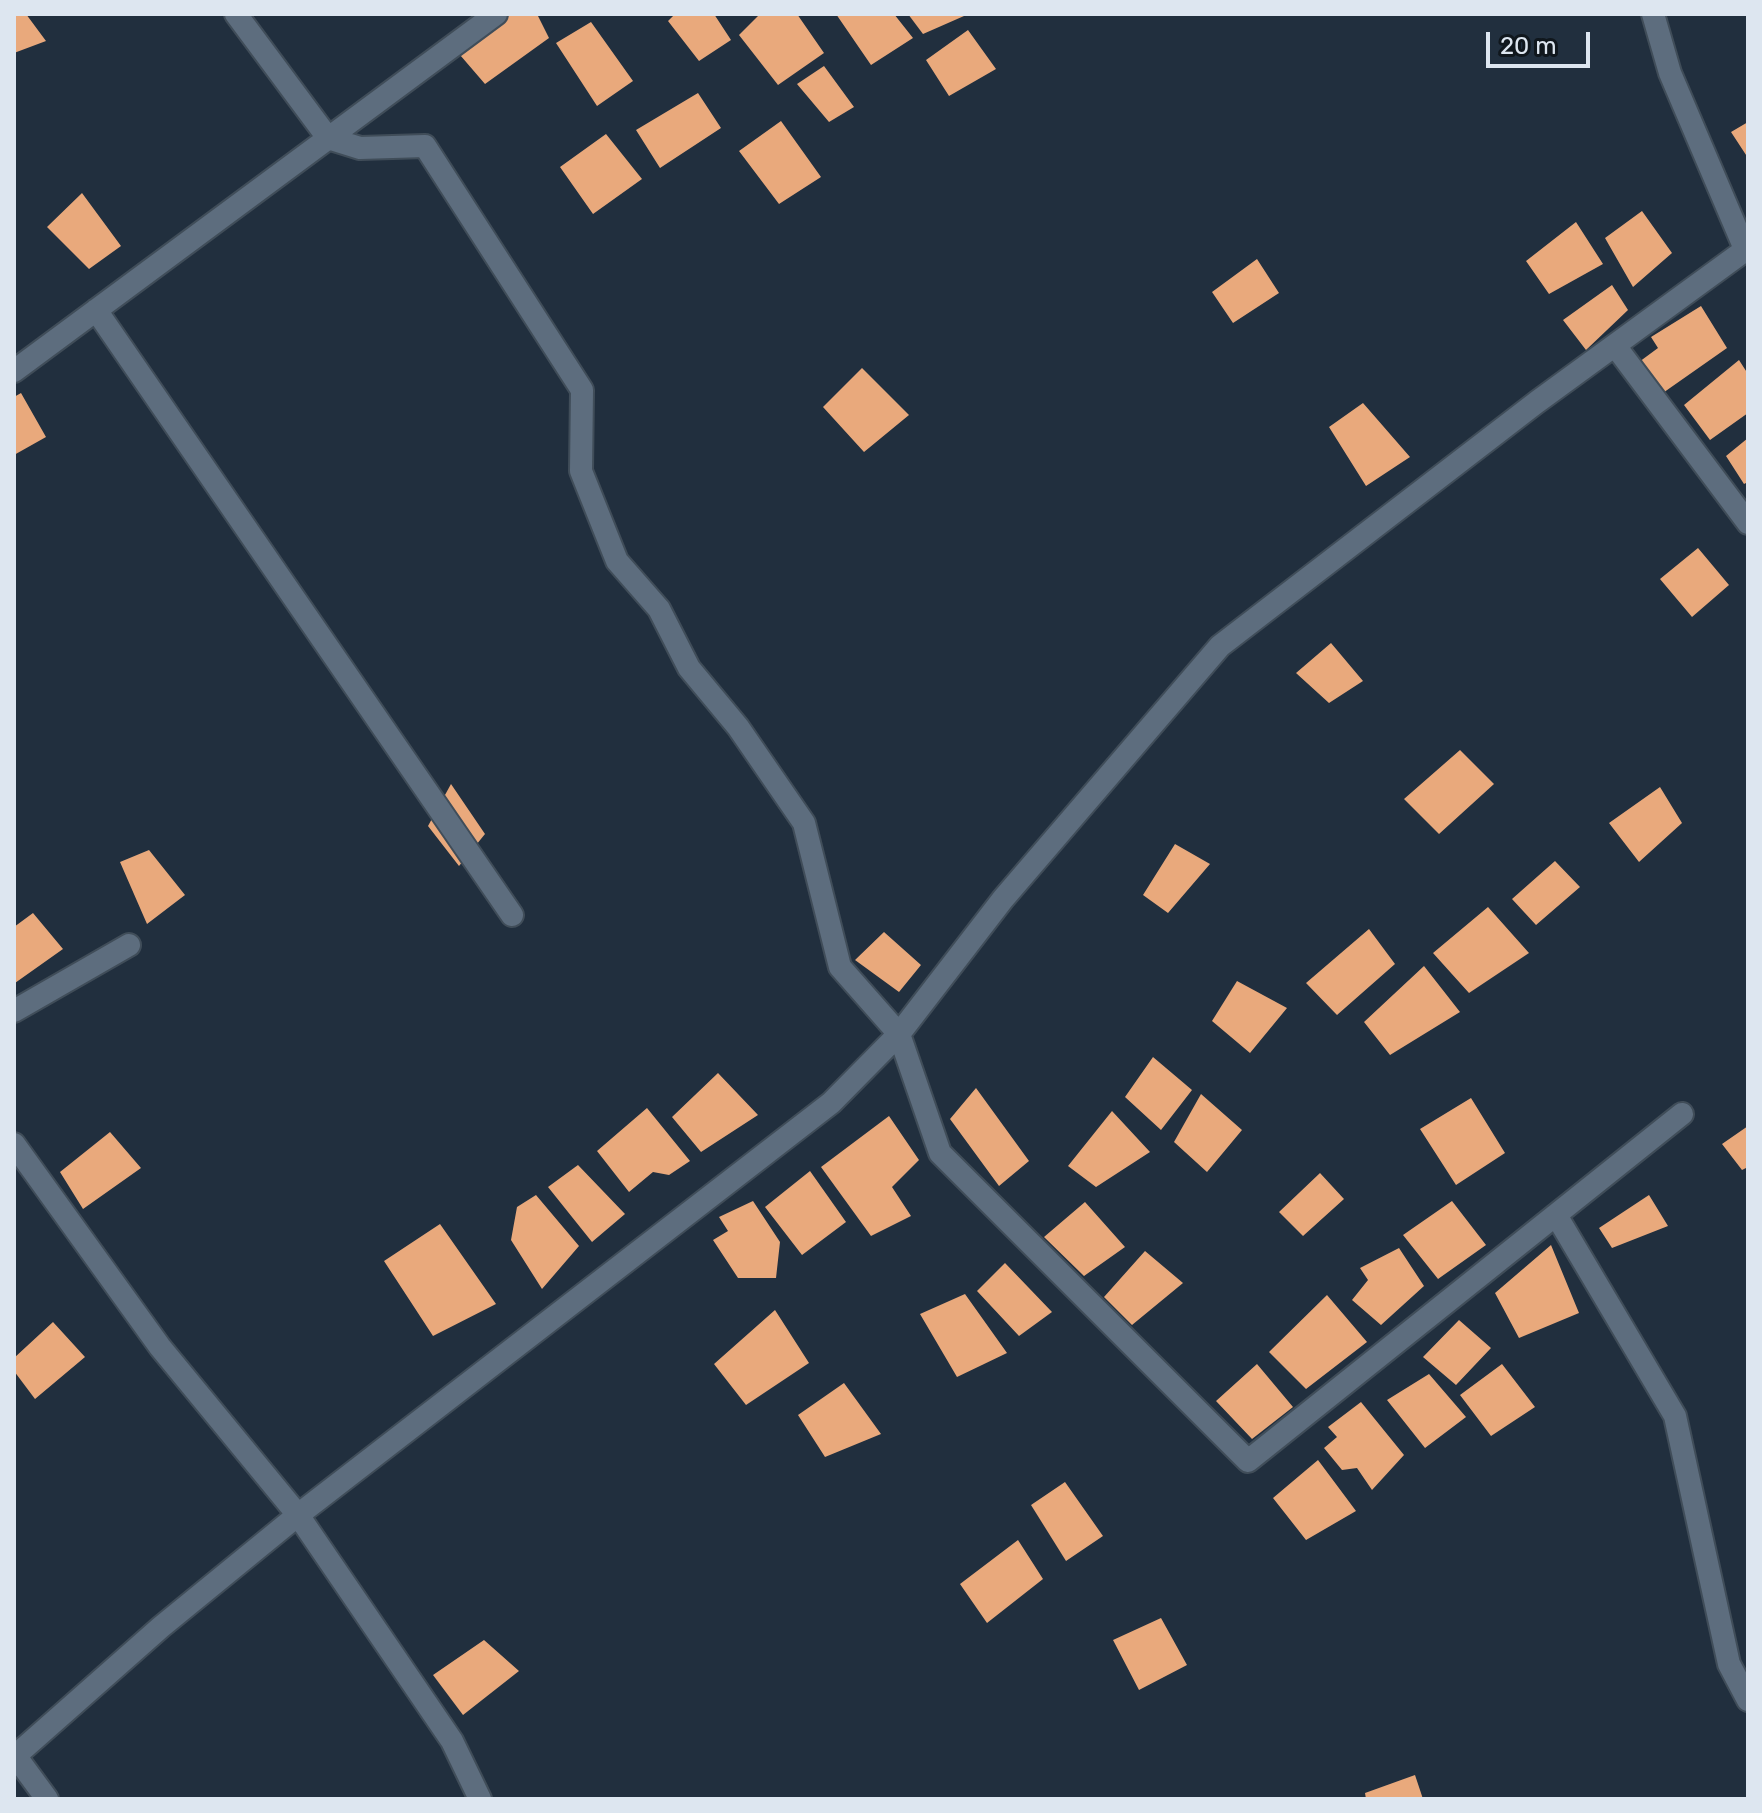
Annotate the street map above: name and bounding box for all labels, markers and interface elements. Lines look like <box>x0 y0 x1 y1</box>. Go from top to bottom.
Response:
scale bar <box>1490 16 1594 66</box>
text: 20 m <box>1500 32 1557 60</box>

